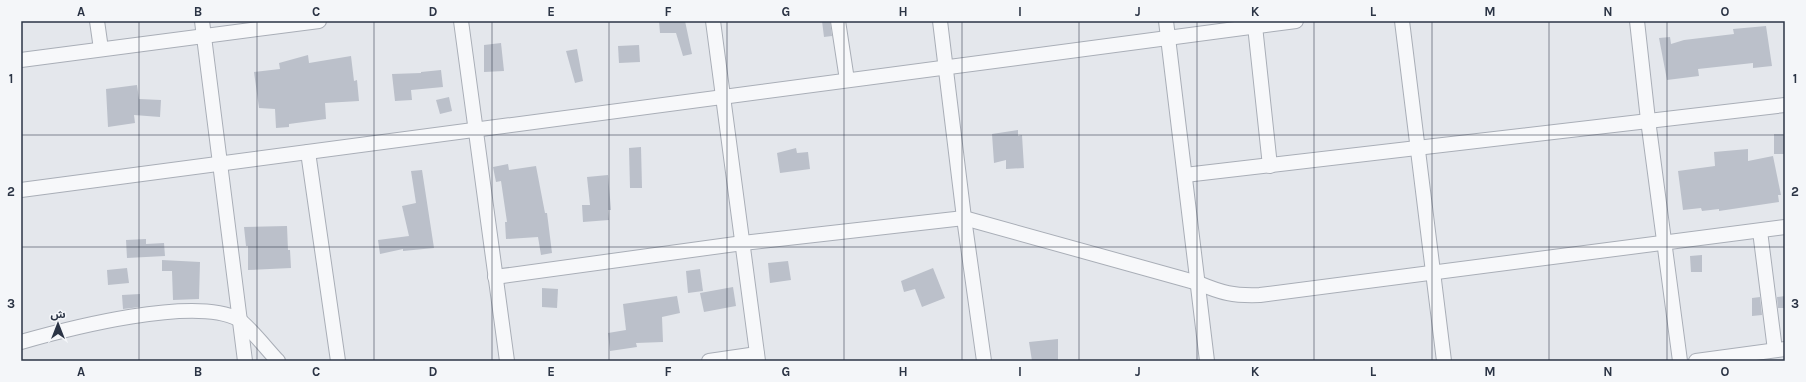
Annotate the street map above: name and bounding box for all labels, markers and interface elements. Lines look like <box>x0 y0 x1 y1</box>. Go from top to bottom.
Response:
text: A <box>77 4 85 19</box>
text: B <box>194 4 202 19</box>
text: C <box>312 4 320 19</box>
text: D <box>429 4 438 19</box>
text: E <box>547 4 555 19</box>
text: F <box>664 4 672 19</box>
text: G <box>782 4 790 19</box>
text: H <box>898 4 908 19</box>
text: I <box>1018 4 1022 19</box>
text: J <box>1135 4 1141 19</box>
text: K <box>1251 4 1260 19</box>
text: L <box>1370 4 1377 19</box>
text: M <box>1484 4 1496 19</box>
text: N <box>1603 4 1613 19</box>
text: O <box>1721 4 1730 19</box>
text: 1 <box>9 71 13 86</box>
text: 1 <box>1793 71 1797 86</box>
text: 2 <box>7 184 15 199</box>
text: 2 <box>1791 184 1799 199</box>
text: 3 <box>7 296 15 311</box>
text: 3 <box>1791 296 1799 311</box>
north arrow <box>38 304 78 344</box>
text: ش <box>50 308 66 321</box>
text: A <box>77 364 85 379</box>
text: B <box>194 364 202 379</box>
text: C <box>312 364 320 379</box>
text: D <box>429 364 438 379</box>
text: E <box>547 364 555 379</box>
text: F <box>664 364 672 379</box>
text: G <box>782 364 790 379</box>
text: H <box>898 364 908 379</box>
text: I <box>1018 364 1022 379</box>
text: J <box>1135 364 1141 379</box>
text: K <box>1251 364 1260 379</box>
text: L <box>1370 364 1377 379</box>
text: M <box>1484 364 1496 379</box>
text: N <box>1603 364 1613 379</box>
text: O <box>1721 364 1730 379</box>

